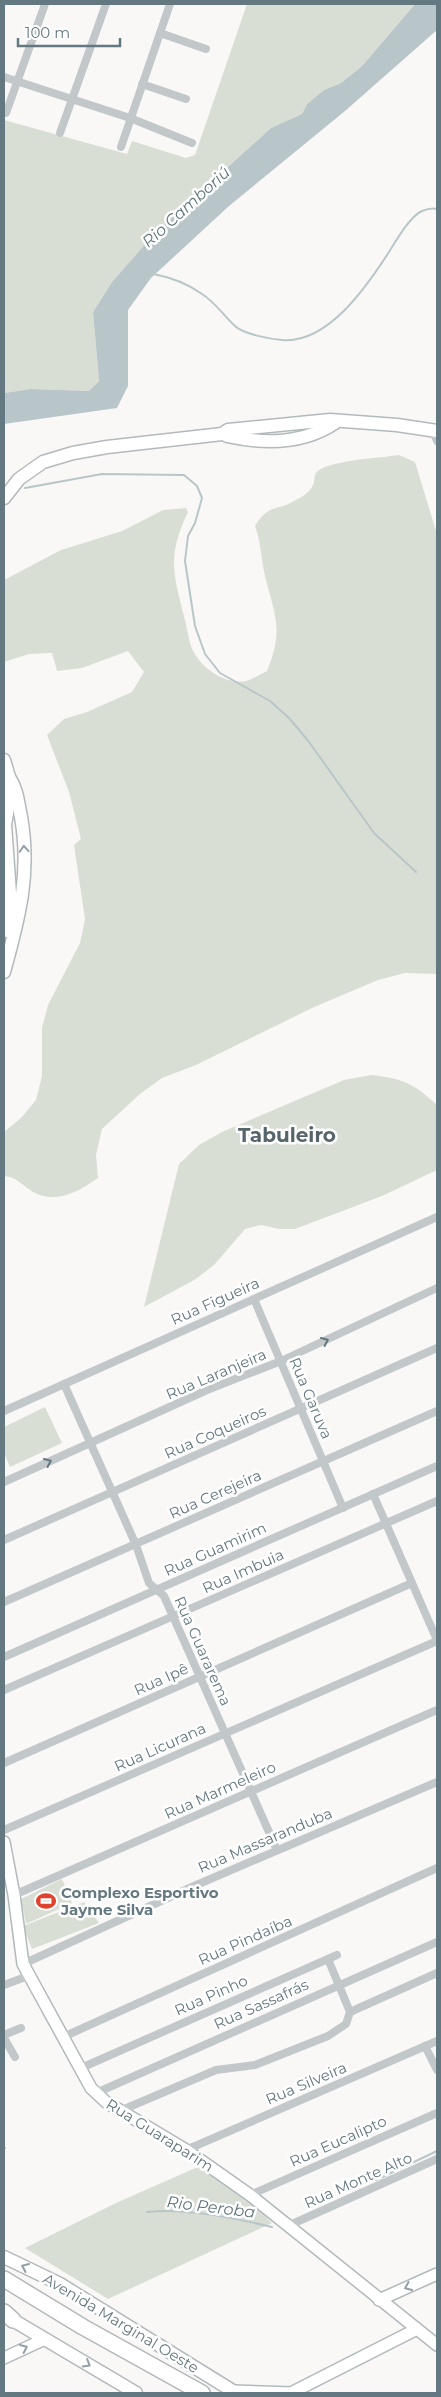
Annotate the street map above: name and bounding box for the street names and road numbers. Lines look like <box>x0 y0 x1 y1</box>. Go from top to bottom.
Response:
street label: Rua Figueira <box>168 1273 262 1329</box>
street label: Rua Laranjeira <box>163 1344 269 1404</box>
street label: Rua Garuva <box>285 1354 337 1442</box>
street label: Rua Coqueiros <box>161 1401 269 1463</box>
street label: Rua Cerejeira <box>166 1465 264 1523</box>
street label: Rua Guamirim <box>161 1518 269 1580</box>
street label: Rua Imbuia <box>199 1545 287 1597</box>
street label: Rua Guararema <box>170 1593 236 1709</box>
street label: Rua Ipê <box>131 1659 191 1699</box>
street label: Rua Licurana <box>111 1718 209 1776</box>
street label: Rua Marmeleiro <box>161 1757 279 1823</box>
street label: Rua Massaranduba <box>195 1803 335 1877</box>
street label: Rua Pindaíba <box>195 1911 295 1969</box>
street label: Rua Pinho <box>171 1970 251 2020</box>
street label: Rua Sassafrás <box>211 1975 311 2033</box>
street label: Rua Silveira <box>263 2057 349 2109</box>
street label: Rua Guaraparim <box>103 2094 217 2176</box>
street label: Rua Eucalipto <box>286 2111 390 2171</box>
street label: Rua Monte Alto <box>301 2148 415 2212</box>
street label: Avenida Marginal Oeste <box>40 2269 202 2377</box>

